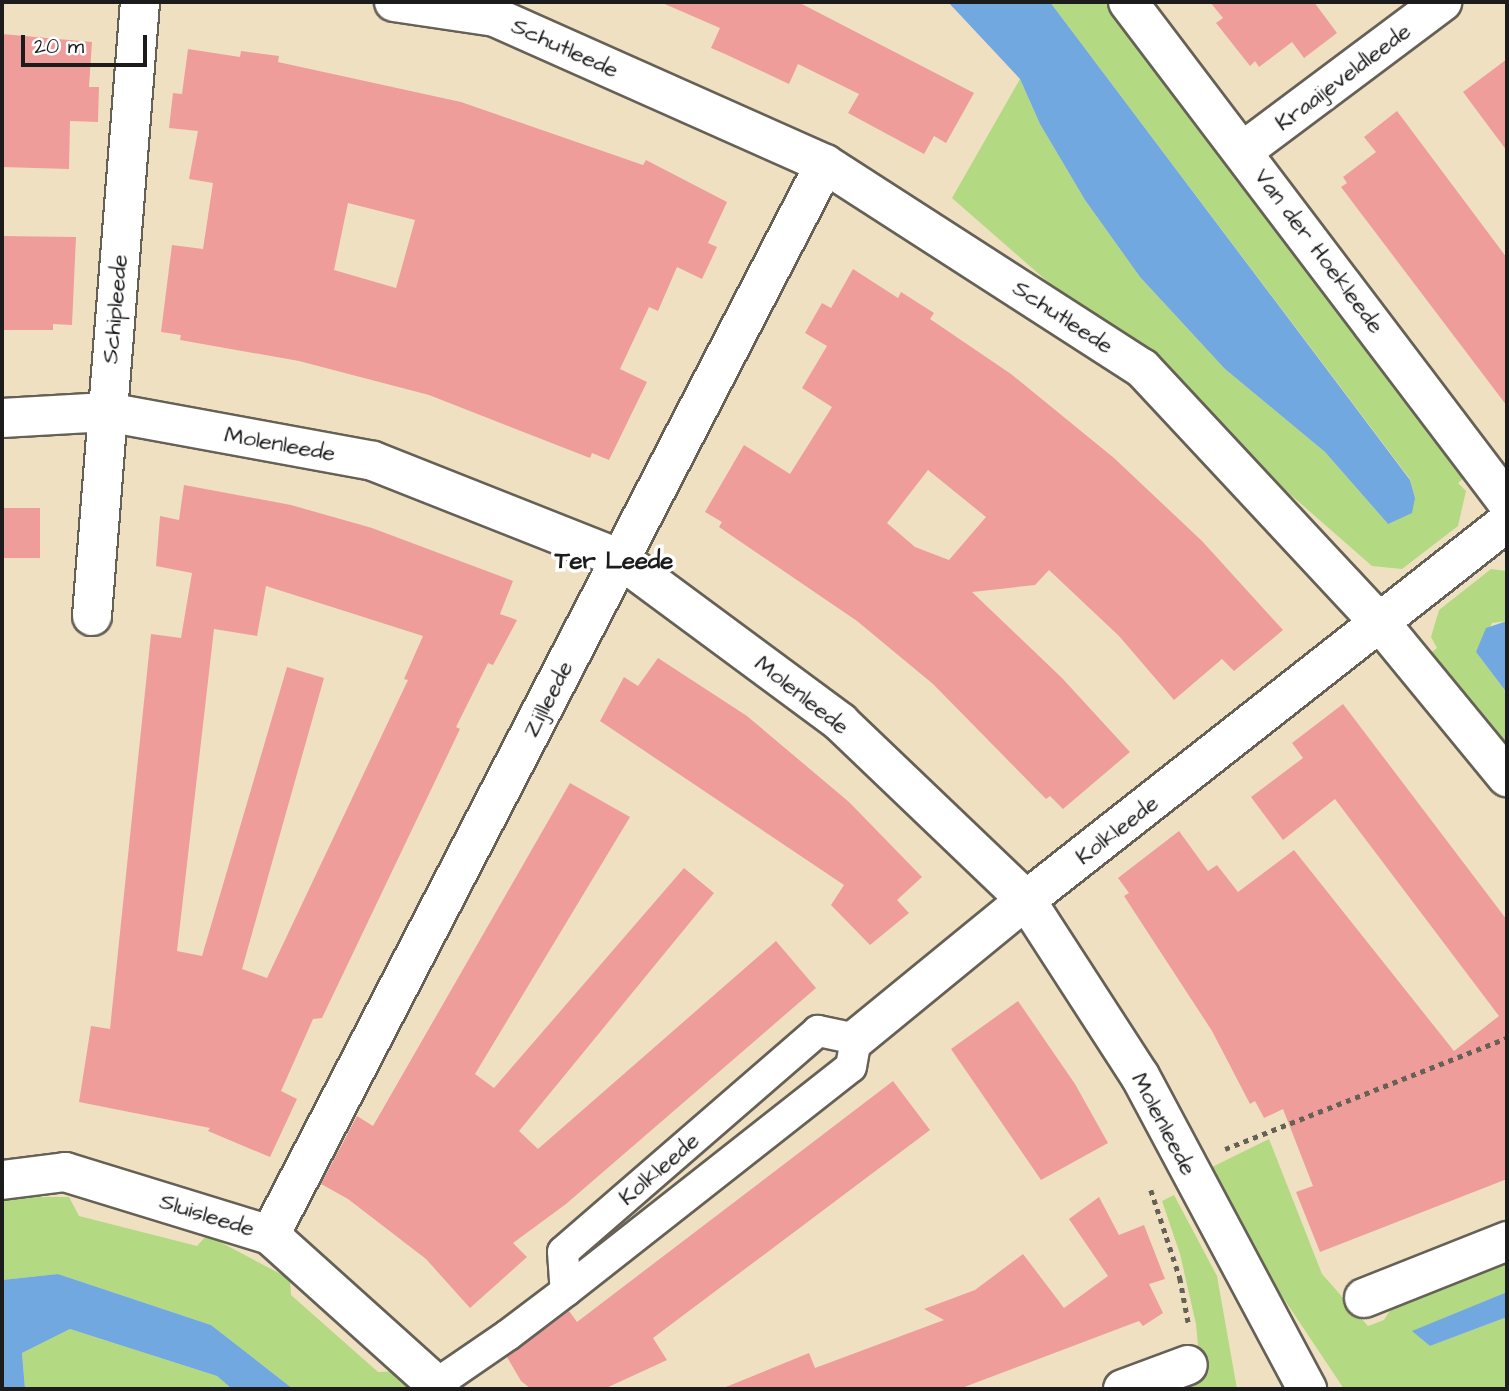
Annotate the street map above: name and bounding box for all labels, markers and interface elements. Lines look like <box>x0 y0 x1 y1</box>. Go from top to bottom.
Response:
street label: Schutleede <box>507 12 623 84</box>
street label: Kraaijeveldleede <box>1270 17 1416 137</box>
scale bar <box>24 21 150 65</box>
text: 20 m <box>34 32 84 61</box>
street label: Van der Hoekleede <box>1248 163 1390 339</box>
street label: Schipleede <box>96 253 134 365</box>
street label: Schutleede <box>1007 274 1119 360</box>
street label: Molenleede <box>222 421 338 467</box>
district label: Ter Leede <box>555 548 673 576</box>
street label: Molenleede <box>749 650 855 740</box>
street label: Zijlleede <box>517 656 579 742</box>
street label: Kolkleede <box>1070 789 1164 871</box>
street label: Molenleede <box>1125 1068 1203 1180</box>
street label: Kolkleede <box>613 1127 705 1211</box>
street label: Sluisleede <box>156 1188 258 1242</box>

